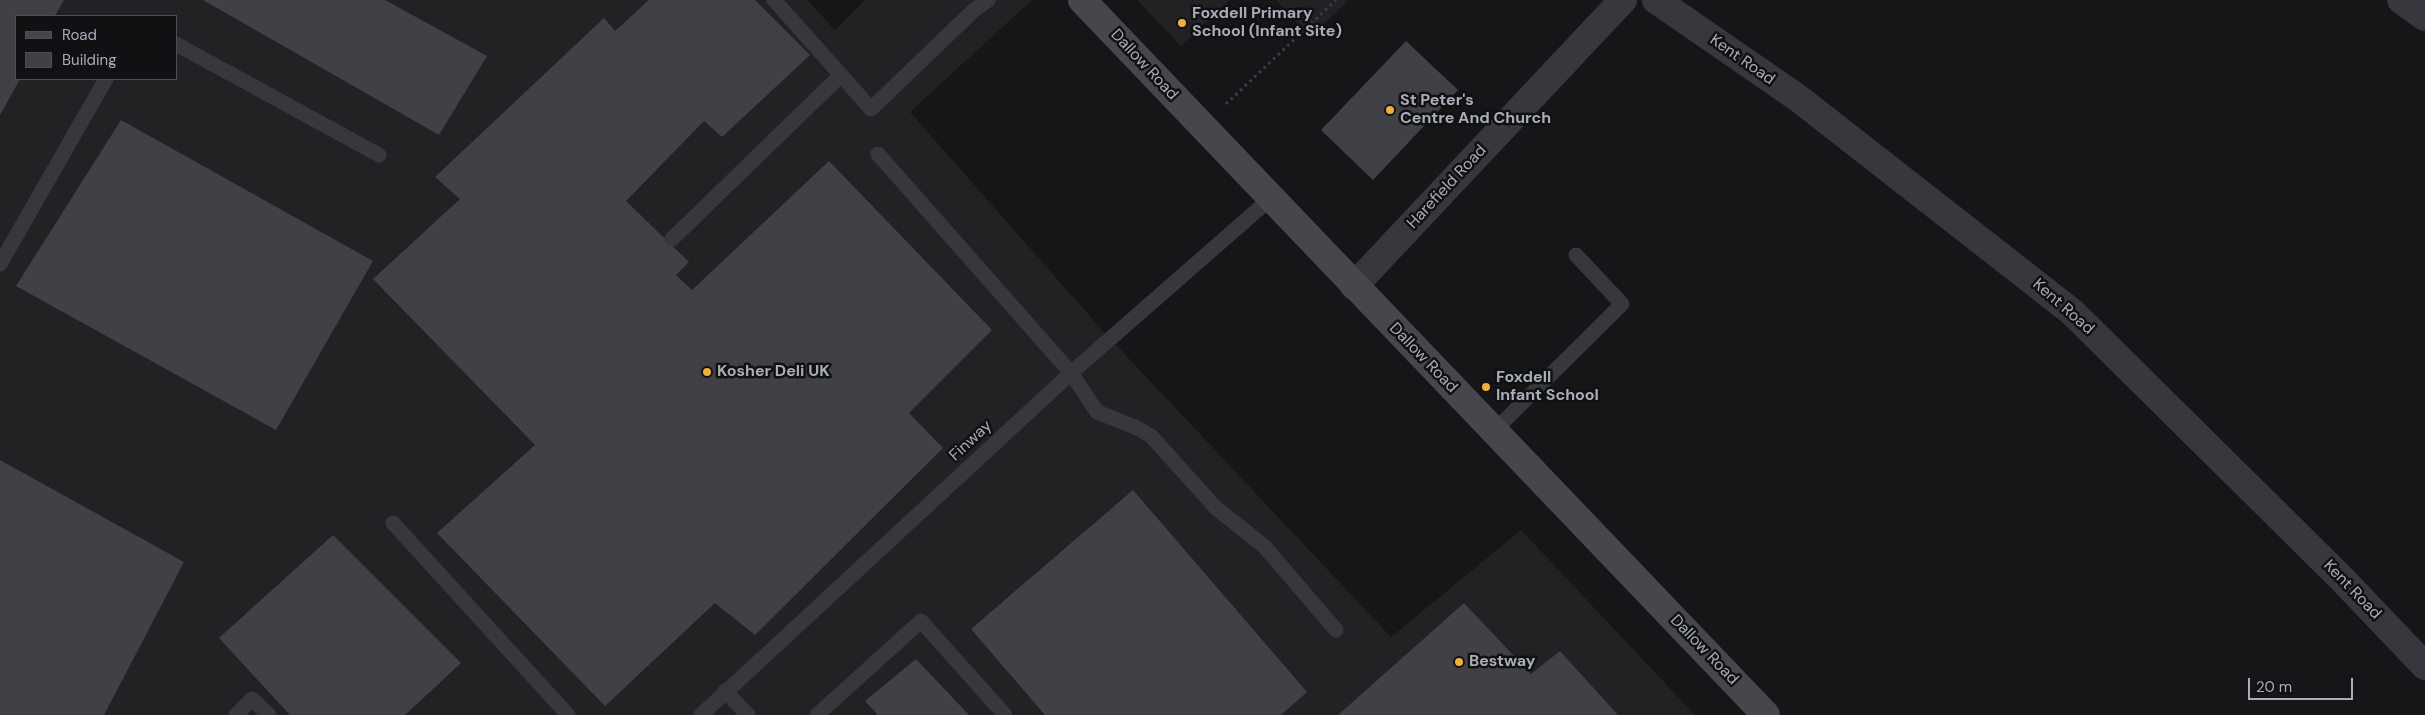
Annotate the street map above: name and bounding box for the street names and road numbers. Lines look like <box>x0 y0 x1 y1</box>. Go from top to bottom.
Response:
street label: Dallow Road <box>1106 26 1182 104</box>
street label: Kent Road <box>1706 31 1778 89</box>
street label: Harefield Road <box>1403 141 1491 233</box>
street label: Kent Road <box>2028 275 2098 339</box>
street label: Dallow Road <box>1385 319 1461 397</box>
street label: Finway <box>946 417 996 465</box>
street label: Kent Road <box>2319 556 2385 624</box>
street label: Dallow Road <box>1666 611 1742 689</box>

